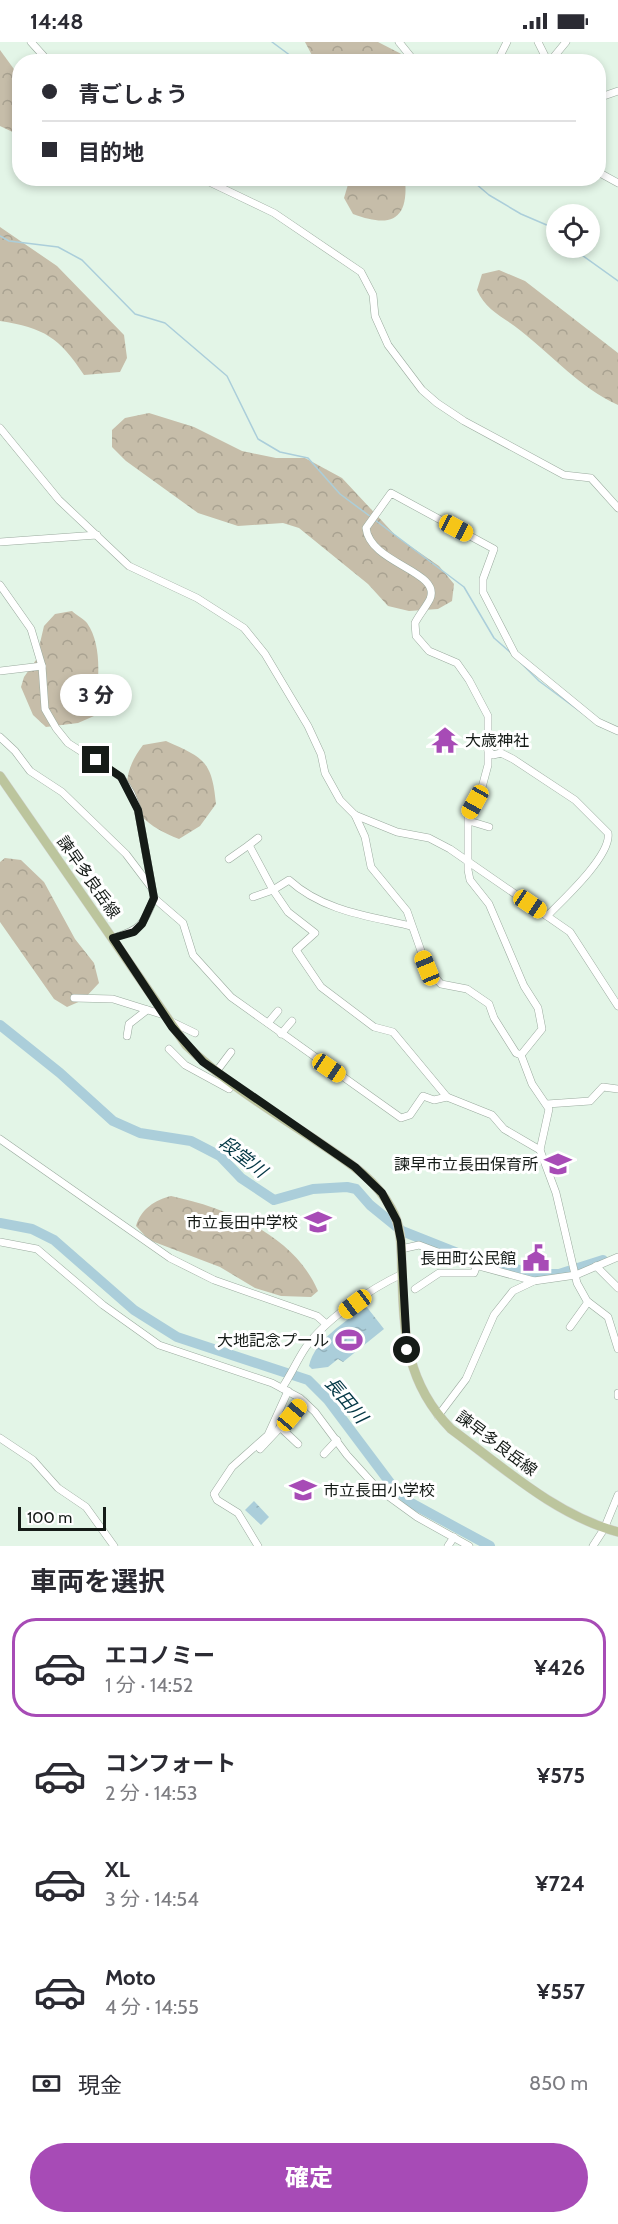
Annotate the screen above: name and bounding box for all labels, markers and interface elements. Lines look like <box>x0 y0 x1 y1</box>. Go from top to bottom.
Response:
text: 14:48 <box>30 8 84 35</box>
text: 青ごしょう <box>78 81 188 108</box>
text: 目的地 <box>78 139 144 166</box>
map controls <box>546 204 600 258</box>
button: locate <box>546 204 600 258</box>
car <box>436 512 476 544</box>
callout: 3 分 <box>60 673 132 715</box>
text: 3 分 <box>78 683 114 707</box>
temple icon: 大歳神社 <box>430 725 460 755</box>
place label: 大歳神社 <box>465 731 529 750</box>
route end <box>82 746 109 773</box>
car <box>458 782 492 822</box>
street label: 諫早多良岳線 <box>53 833 124 922</box>
car <box>510 886 550 922</box>
car <box>412 948 442 988</box>
car <box>309 1050 349 1086</box>
water label: 段堂川 <box>215 1132 273 1184</box>
school or university icon: 諫早市立長田保育所 <box>543 1149 573 1179</box>
place label: 諫早市立長田保育所 <box>394 1155 538 1174</box>
school or university icon: 市立長田中学校 <box>303 1207 333 1237</box>
place label: 市立長田中学校 <box>186 1213 298 1232</box>
public building icon: 長田町公民館 <box>521 1243 551 1273</box>
place label: 長田町公民館 <box>420 1249 516 1268</box>
car <box>335 1286 375 1322</box>
sports icon: 大地記念プール <box>334 1325 364 1355</box>
place label: 大地記念プール <box>217 1331 329 1350</box>
route start <box>393 1336 420 1363</box>
water label: 長田川 <box>320 1372 373 1429</box>
car <box>274 1395 310 1435</box>
street label: 諫早多良岳線 <box>453 1407 541 1480</box>
school or university icon: 市立長田小学校 <box>288 1475 318 1505</box>
place label: 市立長田小学校 <box>323 1481 435 1500</box>
scale bar <box>18 1504 106 1532</box>
text: 100 m <box>27 1508 72 1527</box>
text: 車両を選択 <box>30 1565 165 1598</box>
icon: car <box>33 1641 87 1695</box>
text: エコノミー <box>105 1642 215 1669</box>
text: ¥426 <box>534 1654 585 1681</box>
text: 1 分 · 14:52 <box>105 1673 193 1697</box>
icon: car <box>33 1749 87 1803</box>
text: コンフォート <box>105 1750 236 1777</box>
text: ¥575 <box>537 1762 585 1789</box>
text: 2 分 · 14:53 <box>105 1781 198 1805</box>
text: XL <box>105 1856 130 1883</box>
icon: car <box>33 1857 87 1911</box>
text: ¥724 <box>535 1870 585 1897</box>
text: 3 分 · 14:54 <box>105 1887 199 1911</box>
text: Moto <box>105 1964 156 1991</box>
icon: car <box>33 1965 87 2019</box>
text: ¥557 <box>537 1978 585 2005</box>
text: 4 分 · 14:55 <box>105 1995 199 2019</box>
icon: cash <box>30 2067 63 2100</box>
text: 850 m <box>529 2071 588 2095</box>
text: 現金 <box>78 2072 122 2099</box>
button: 確定 <box>30 2143 588 2212</box>

